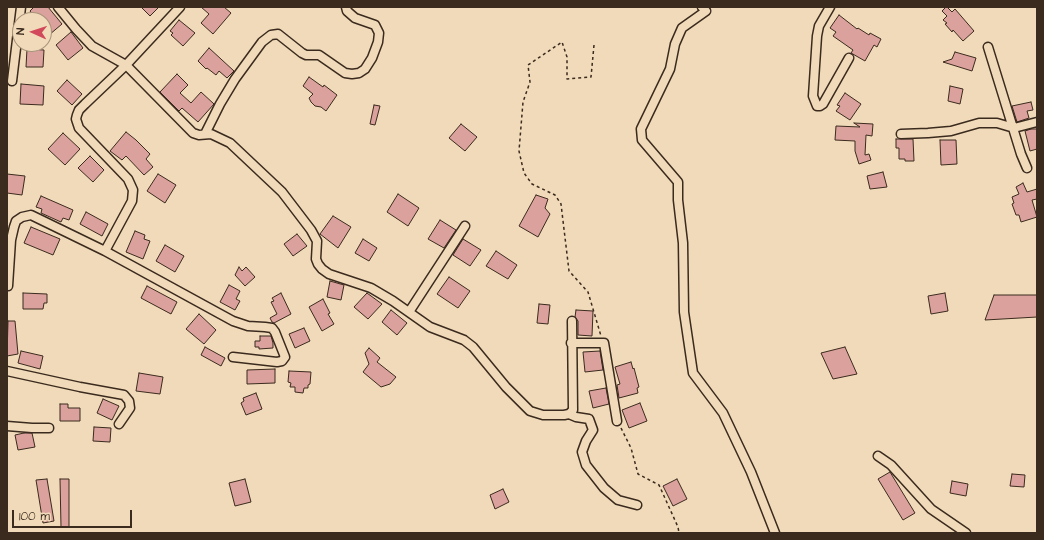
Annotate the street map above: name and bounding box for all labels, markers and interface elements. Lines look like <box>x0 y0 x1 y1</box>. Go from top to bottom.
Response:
north arrow <box>12 12 52 52</box>
text: N <box>13 28 28 35</box>
scale bar <box>14 502 134 528</box>
text: 100 m <box>19 508 50 525</box>

